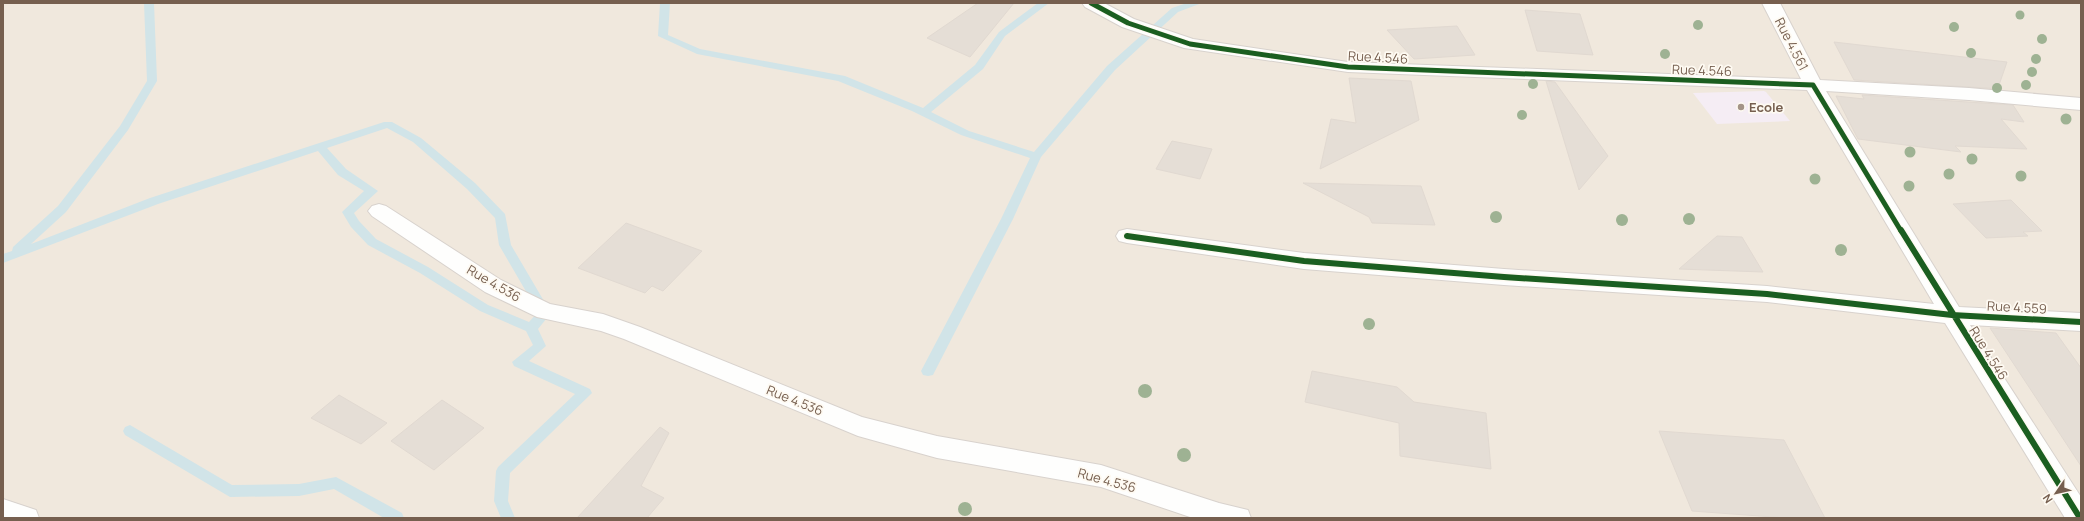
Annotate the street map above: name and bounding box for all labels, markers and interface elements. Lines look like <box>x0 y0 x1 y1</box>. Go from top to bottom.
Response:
street label: Rue 4.561 <box>1771 14 1813 74</box>
street label: Rue 4.546 <box>1348 46 1408 68</box>
street label: Rue 4.546 <box>1672 60 1732 80</box>
place label: Ecole <box>1749 98 1784 116</box>
marker: Ecole <box>1736 102 1746 112</box>
street label: Rue 4.536 <box>464 260 524 306</box>
street label: Rue 4.559 <box>1987 296 2047 318</box>
street label: Rue 4.546 <box>1965 323 2013 383</box>
street label: Rue 4.536 <box>764 380 826 420</box>
street label: Rue 4.536 <box>1076 464 1138 496</box>
north arrow <box>2036 473 2076 513</box>
text: N <box>2039 491 2056 506</box>

